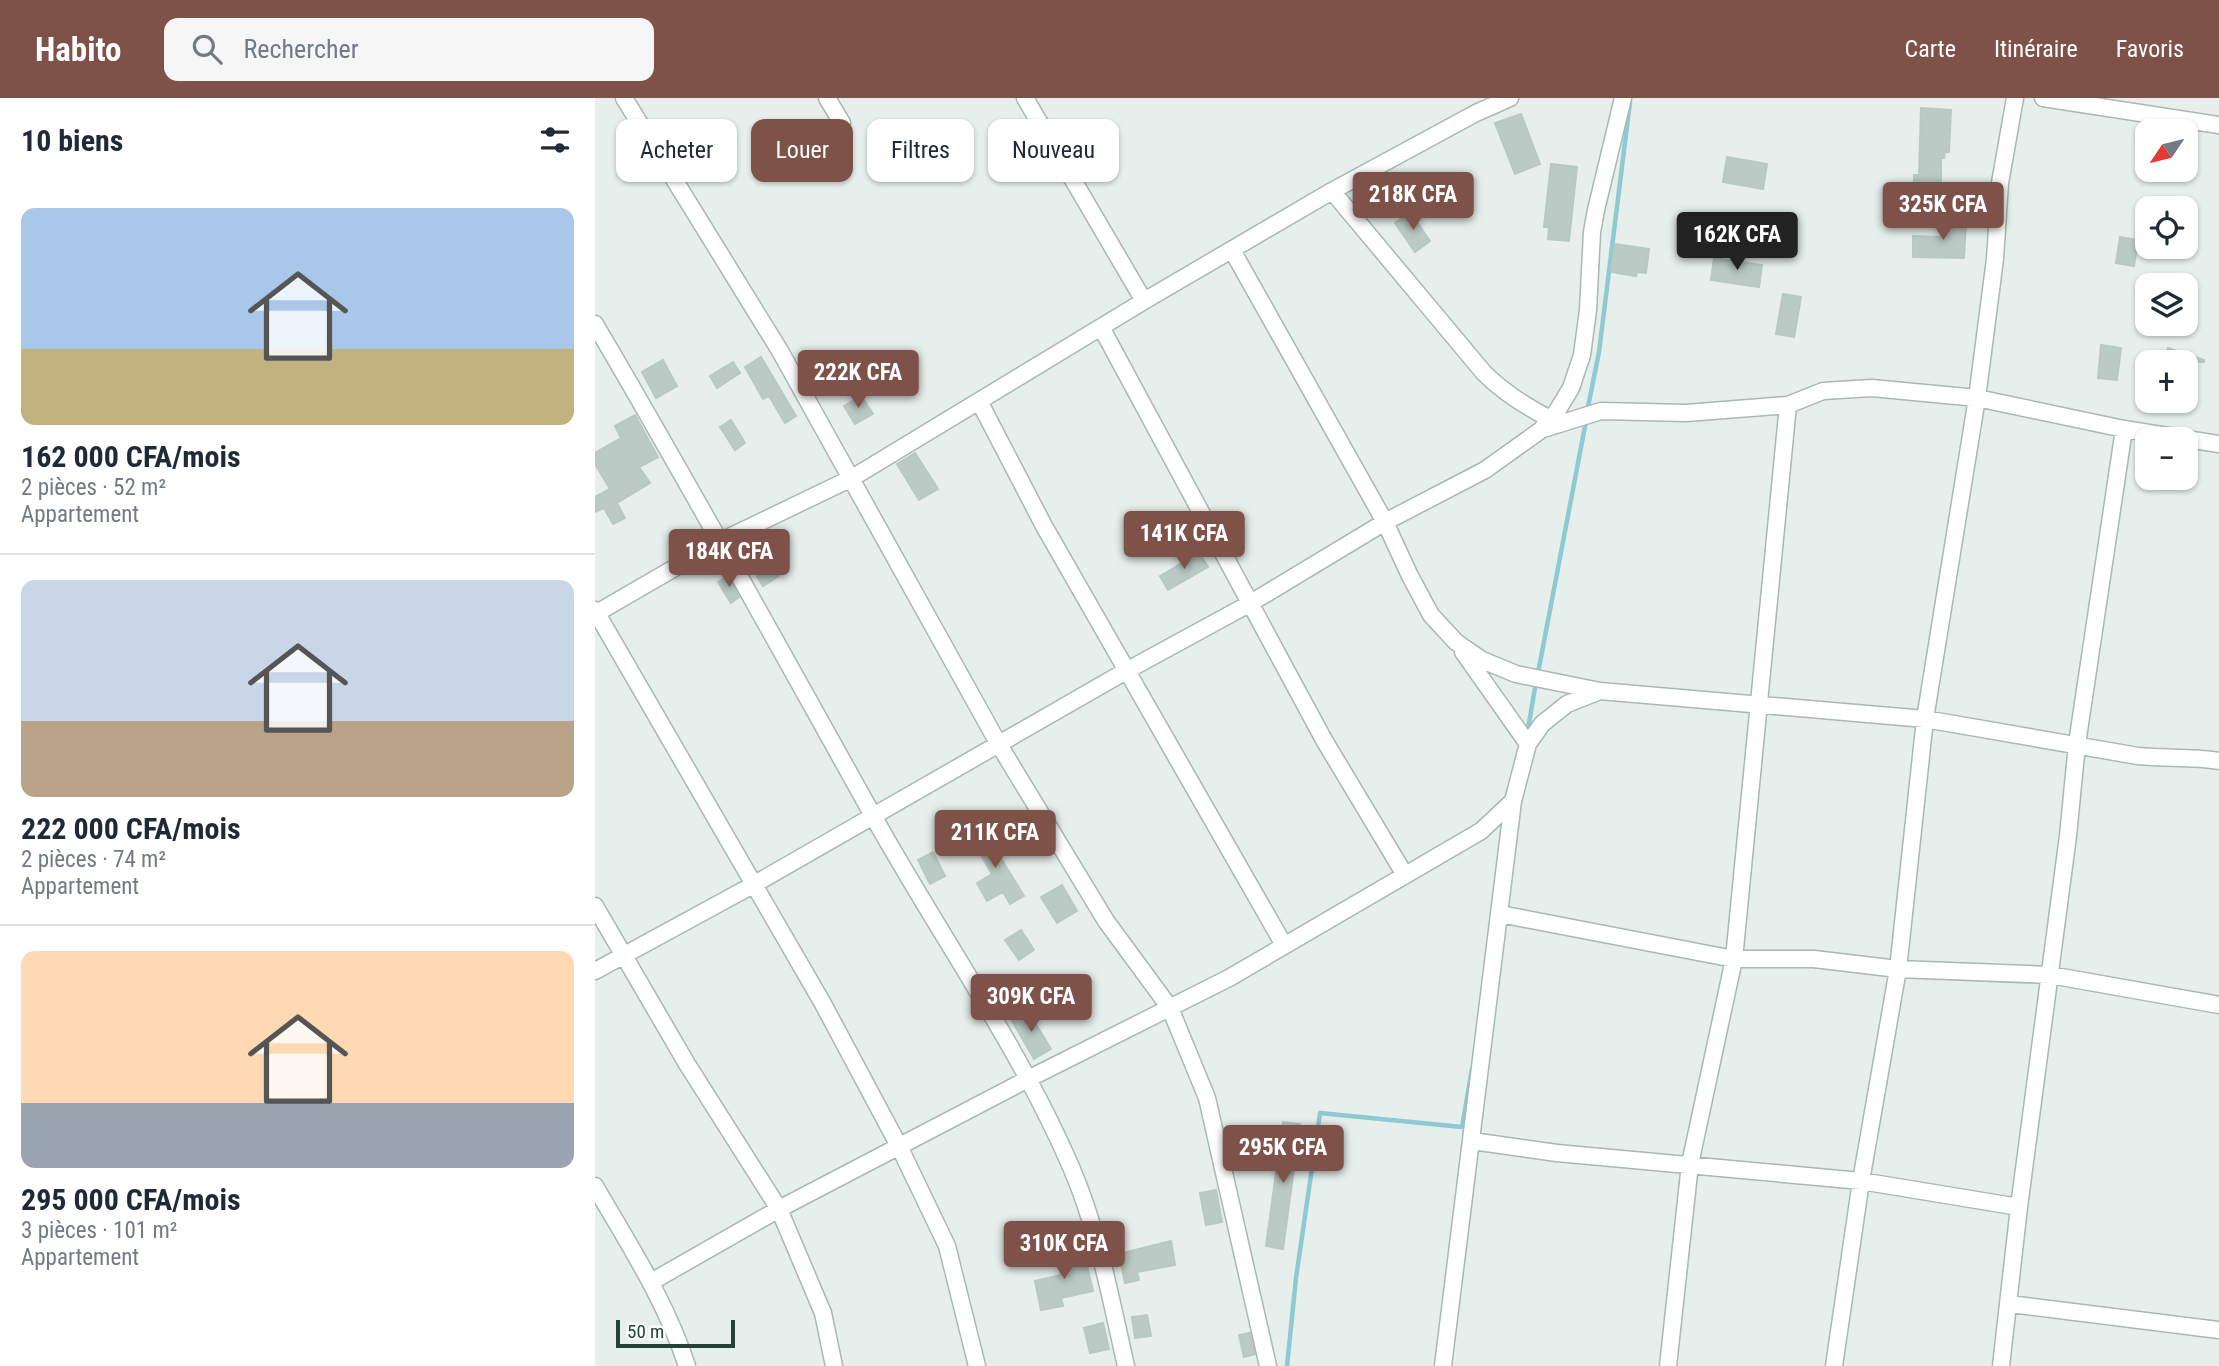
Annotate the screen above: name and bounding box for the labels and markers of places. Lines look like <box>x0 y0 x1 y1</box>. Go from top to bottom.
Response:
pin: 218K CFA <box>1341 172 1485 232</box>
pin: 325K CFA <box>1871 183 2015 242</box>
pin: 162K CFA <box>1665 212 1809 272</box>
pin: 222K CFA <box>786 350 930 410</box>
pin: 141K CFA <box>1112 512 1256 571</box>
pin: 184K CFA <box>657 530 801 589</box>
pin: 211K CFA <box>923 810 1067 870</box>
pin: 309K CFA <box>959 974 1103 1034</box>
pin: 295K CFA <box>1211 1126 1355 1185</box>
pin: 310K CFA <box>992 1222 1136 1281</box>

